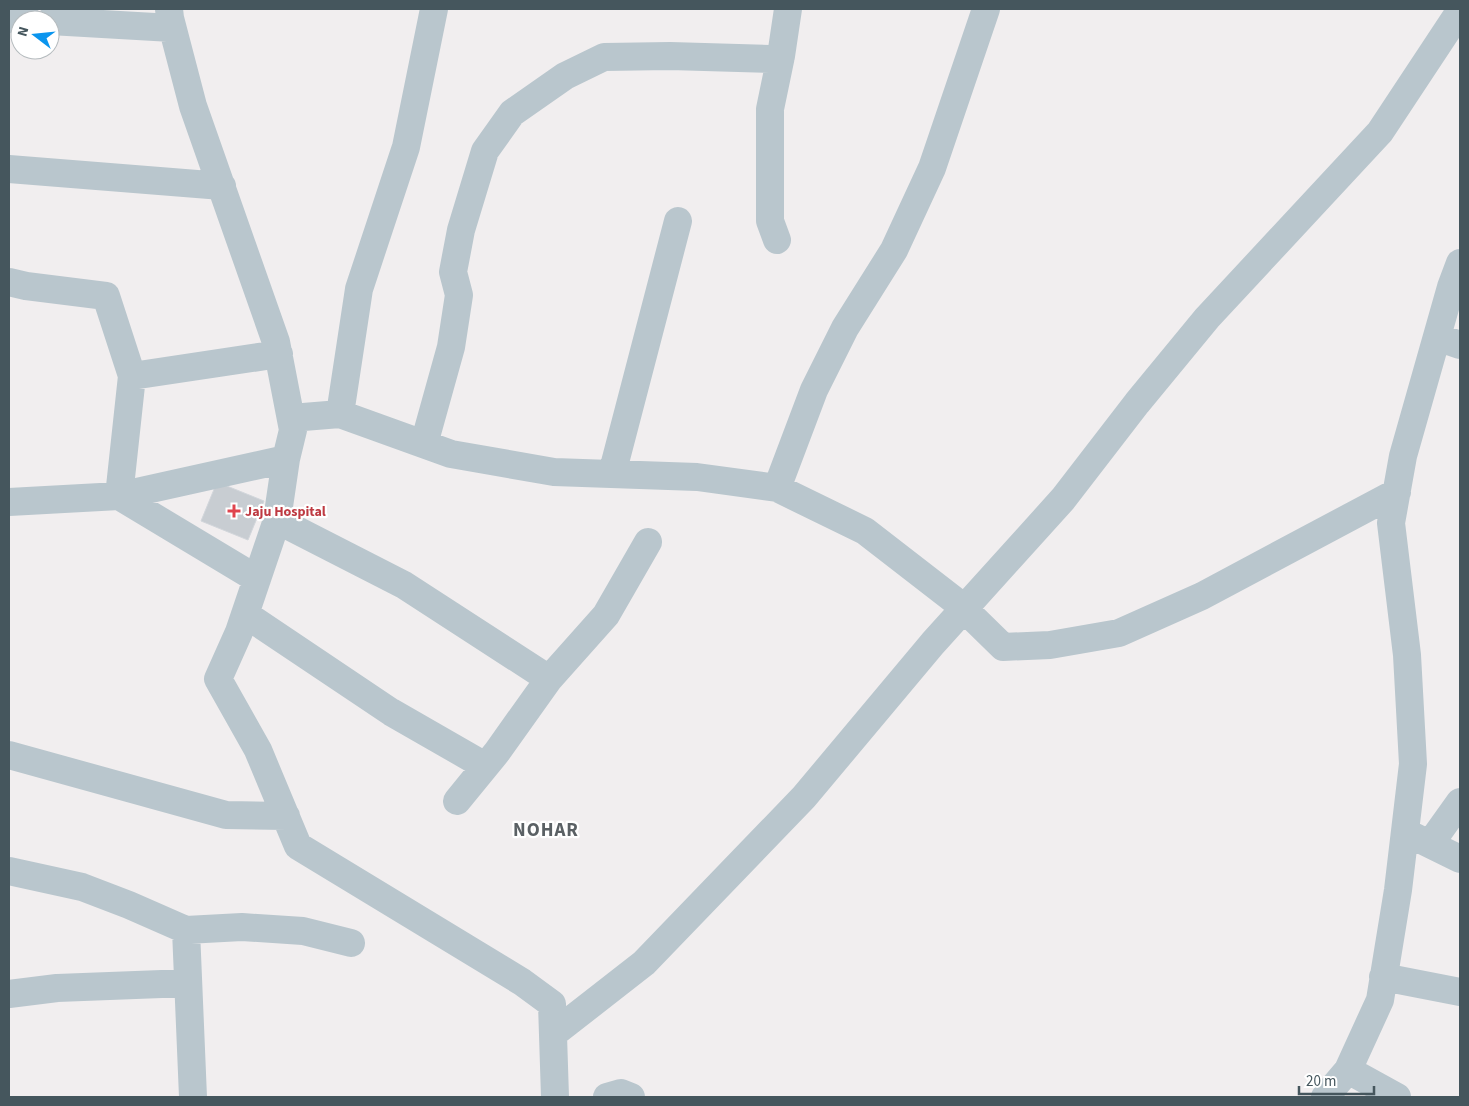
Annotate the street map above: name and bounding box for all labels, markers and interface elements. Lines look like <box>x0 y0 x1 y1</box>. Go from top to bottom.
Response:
north arrow <box>10 10 60 60</box>
text: N <box>13 24 34 39</box>
place label: Jaju Hospital <box>245 502 326 522</box>
marker: Jaju Hospital <box>227 504 241 518</box>
district label: NOHAR <box>513 817 579 844</box>
scale bar <box>1299 1064 1374 1096</box>
text: 20 m <box>1306 1071 1336 1092</box>

